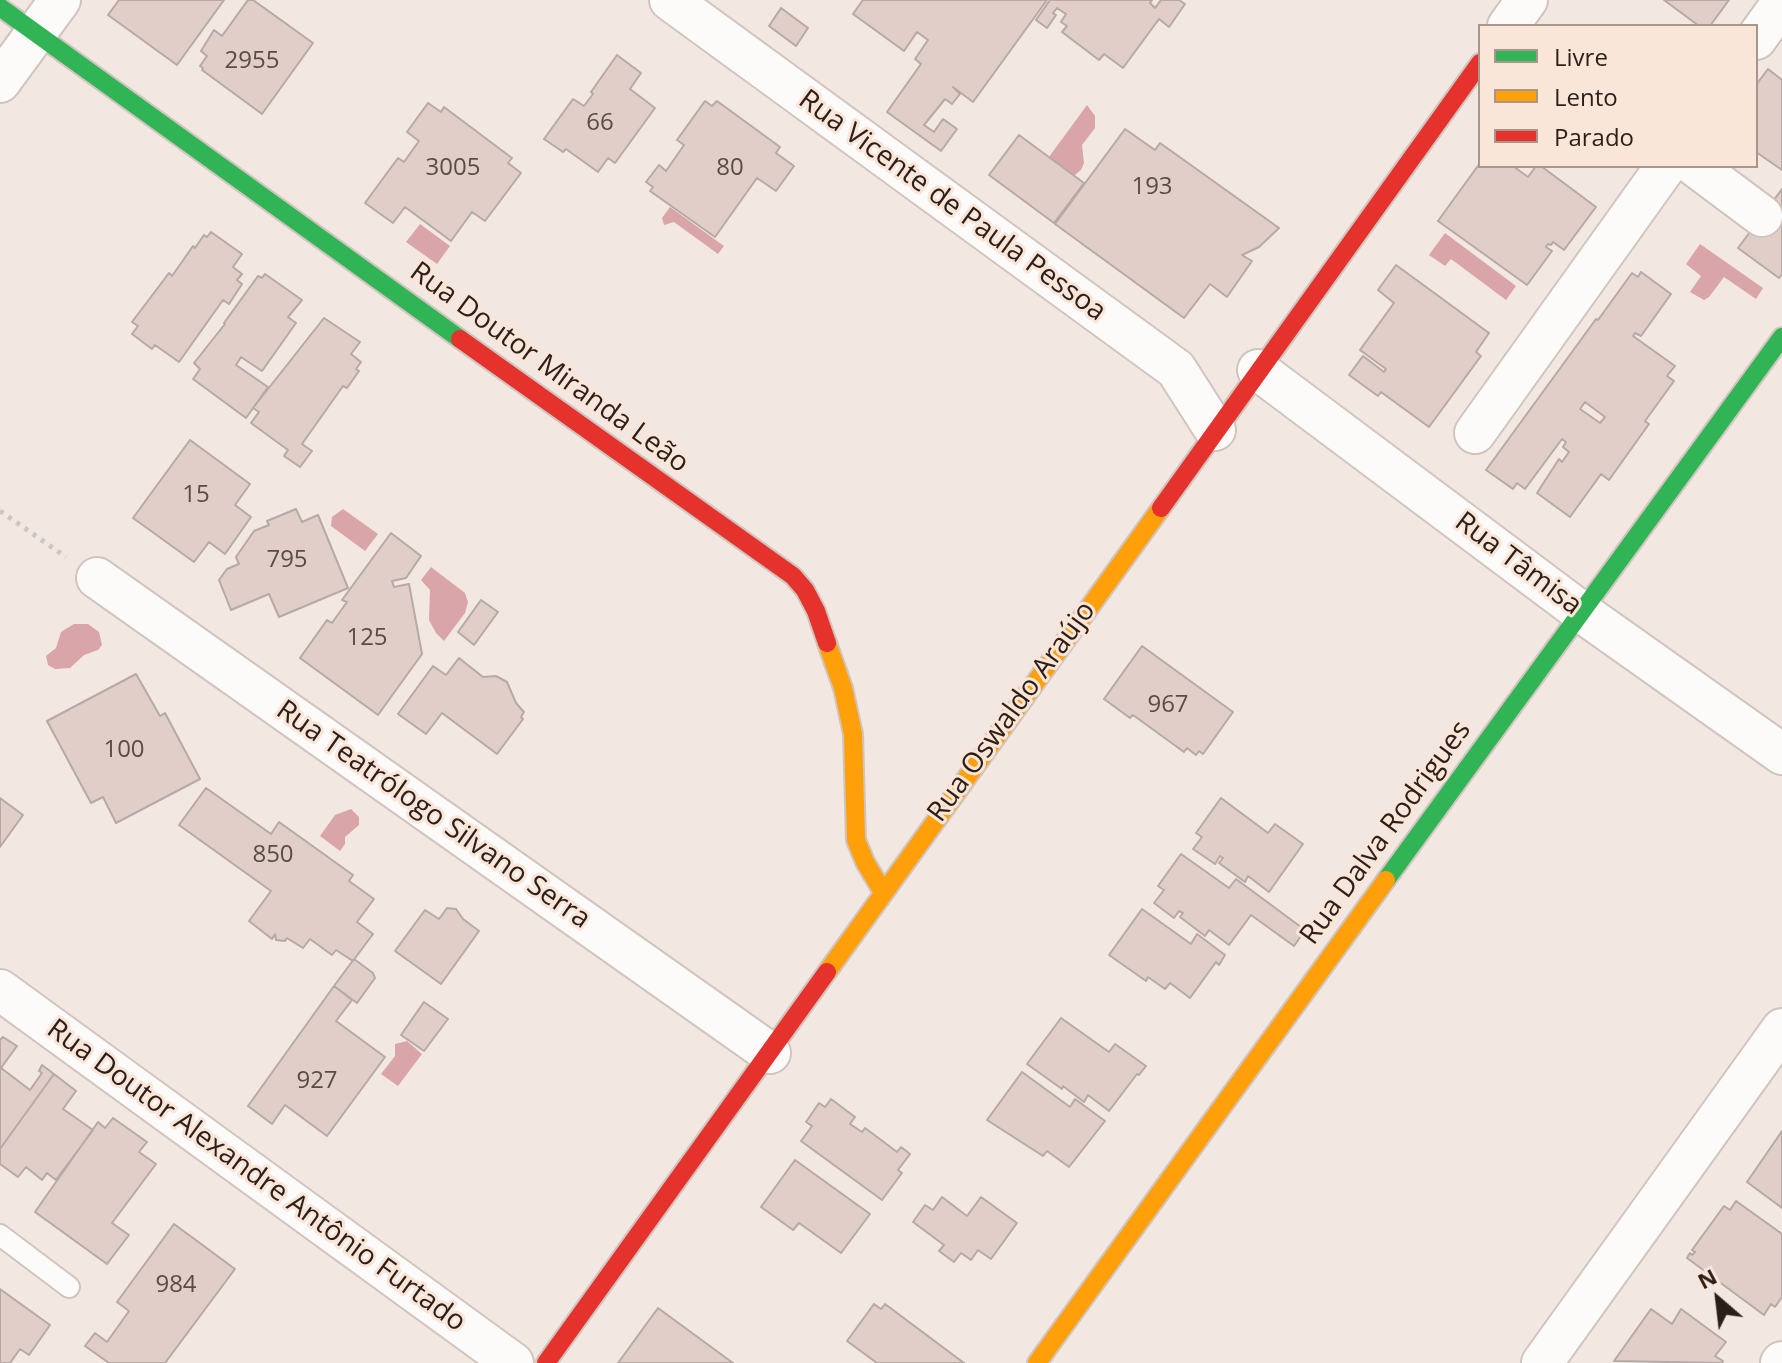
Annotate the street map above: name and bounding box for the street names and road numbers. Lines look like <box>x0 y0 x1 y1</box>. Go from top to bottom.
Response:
street label: Rua Vicente de Paula Pessoa <box>792 83 1112 329</box>
street label: Rua Doutor Miranda Leão <box>403 256 695 480</box>
street label: Rua Tâmisa <box>1448 505 1588 623</box>
street label: Rua Oswaldo Araújo <box>921 595 1103 829</box>
street label: Rua Teatrólogo Silvano Serra <box>270 694 596 936</box>
street label: Rua Dalva Rodrigues <box>1294 715 1478 951</box>
street label: Rua Doutor Alexandre Antônio Furtado <box>40 1013 472 1339</box>

